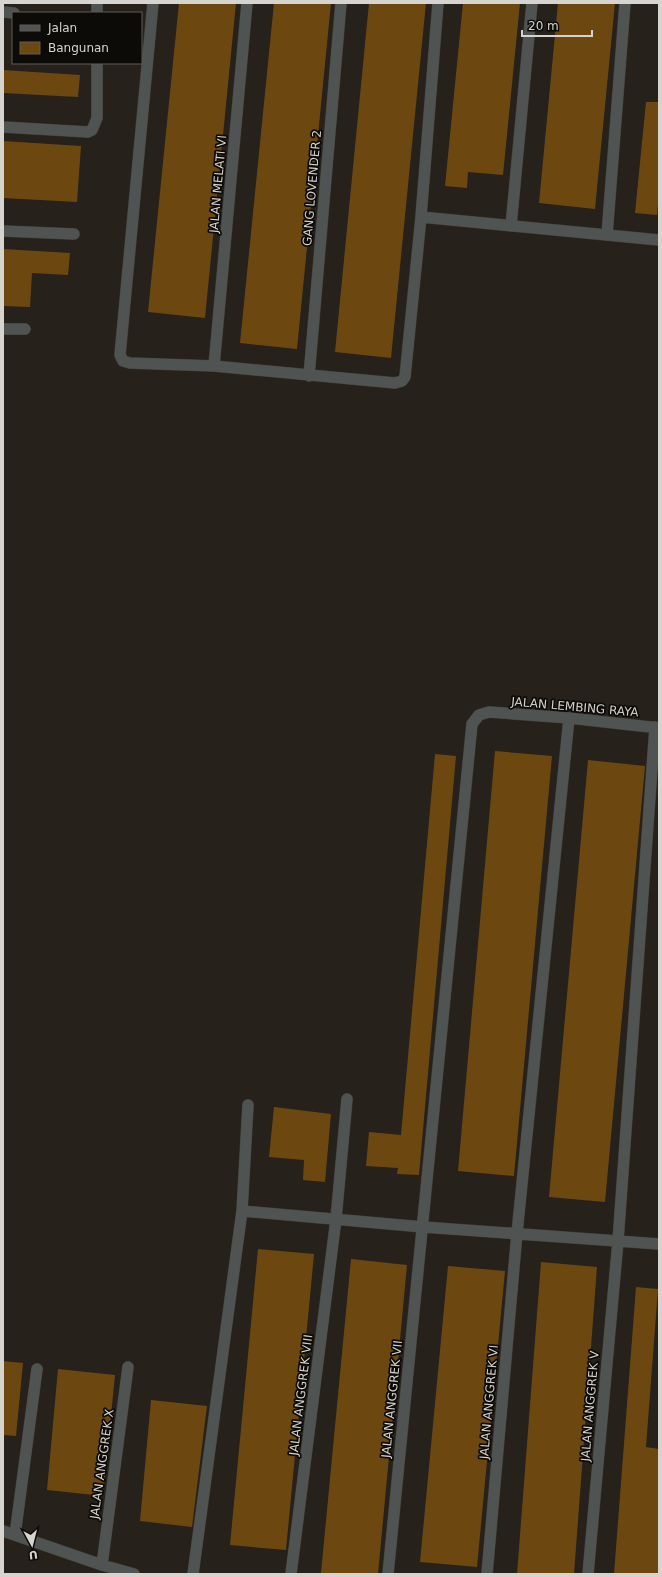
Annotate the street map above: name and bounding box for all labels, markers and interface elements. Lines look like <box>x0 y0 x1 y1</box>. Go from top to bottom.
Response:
legend <box>12 12 142 64</box>
scale bar <box>522 12 592 38</box>
text: 20 m <box>528 19 559 33</box>
text: Jalan <box>47 21 77 35</box>
text: Bangunan <box>48 41 109 55</box>
street label: GANG LOVENDER 2 <box>300 129 324 247</box>
street label: JALAN MELATI VI <box>207 135 229 234</box>
street label: JALAN LEMBING RAYA <box>510 694 640 720</box>
street label: JALAN ANGGREK VIII <box>287 1334 315 1457</box>
street label: JALAN ANGGREK VII <box>379 1340 405 1459</box>
street label: JALAN ANGGREK VI <box>477 1344 501 1461</box>
street label: JALAN ANGGREK V <box>578 1349 602 1463</box>
street label: JALAN ANGGREK X <box>87 1408 117 1521</box>
north arrow <box>12 1525 52 1565</box>
text: U <box>28 1547 38 1561</box>

